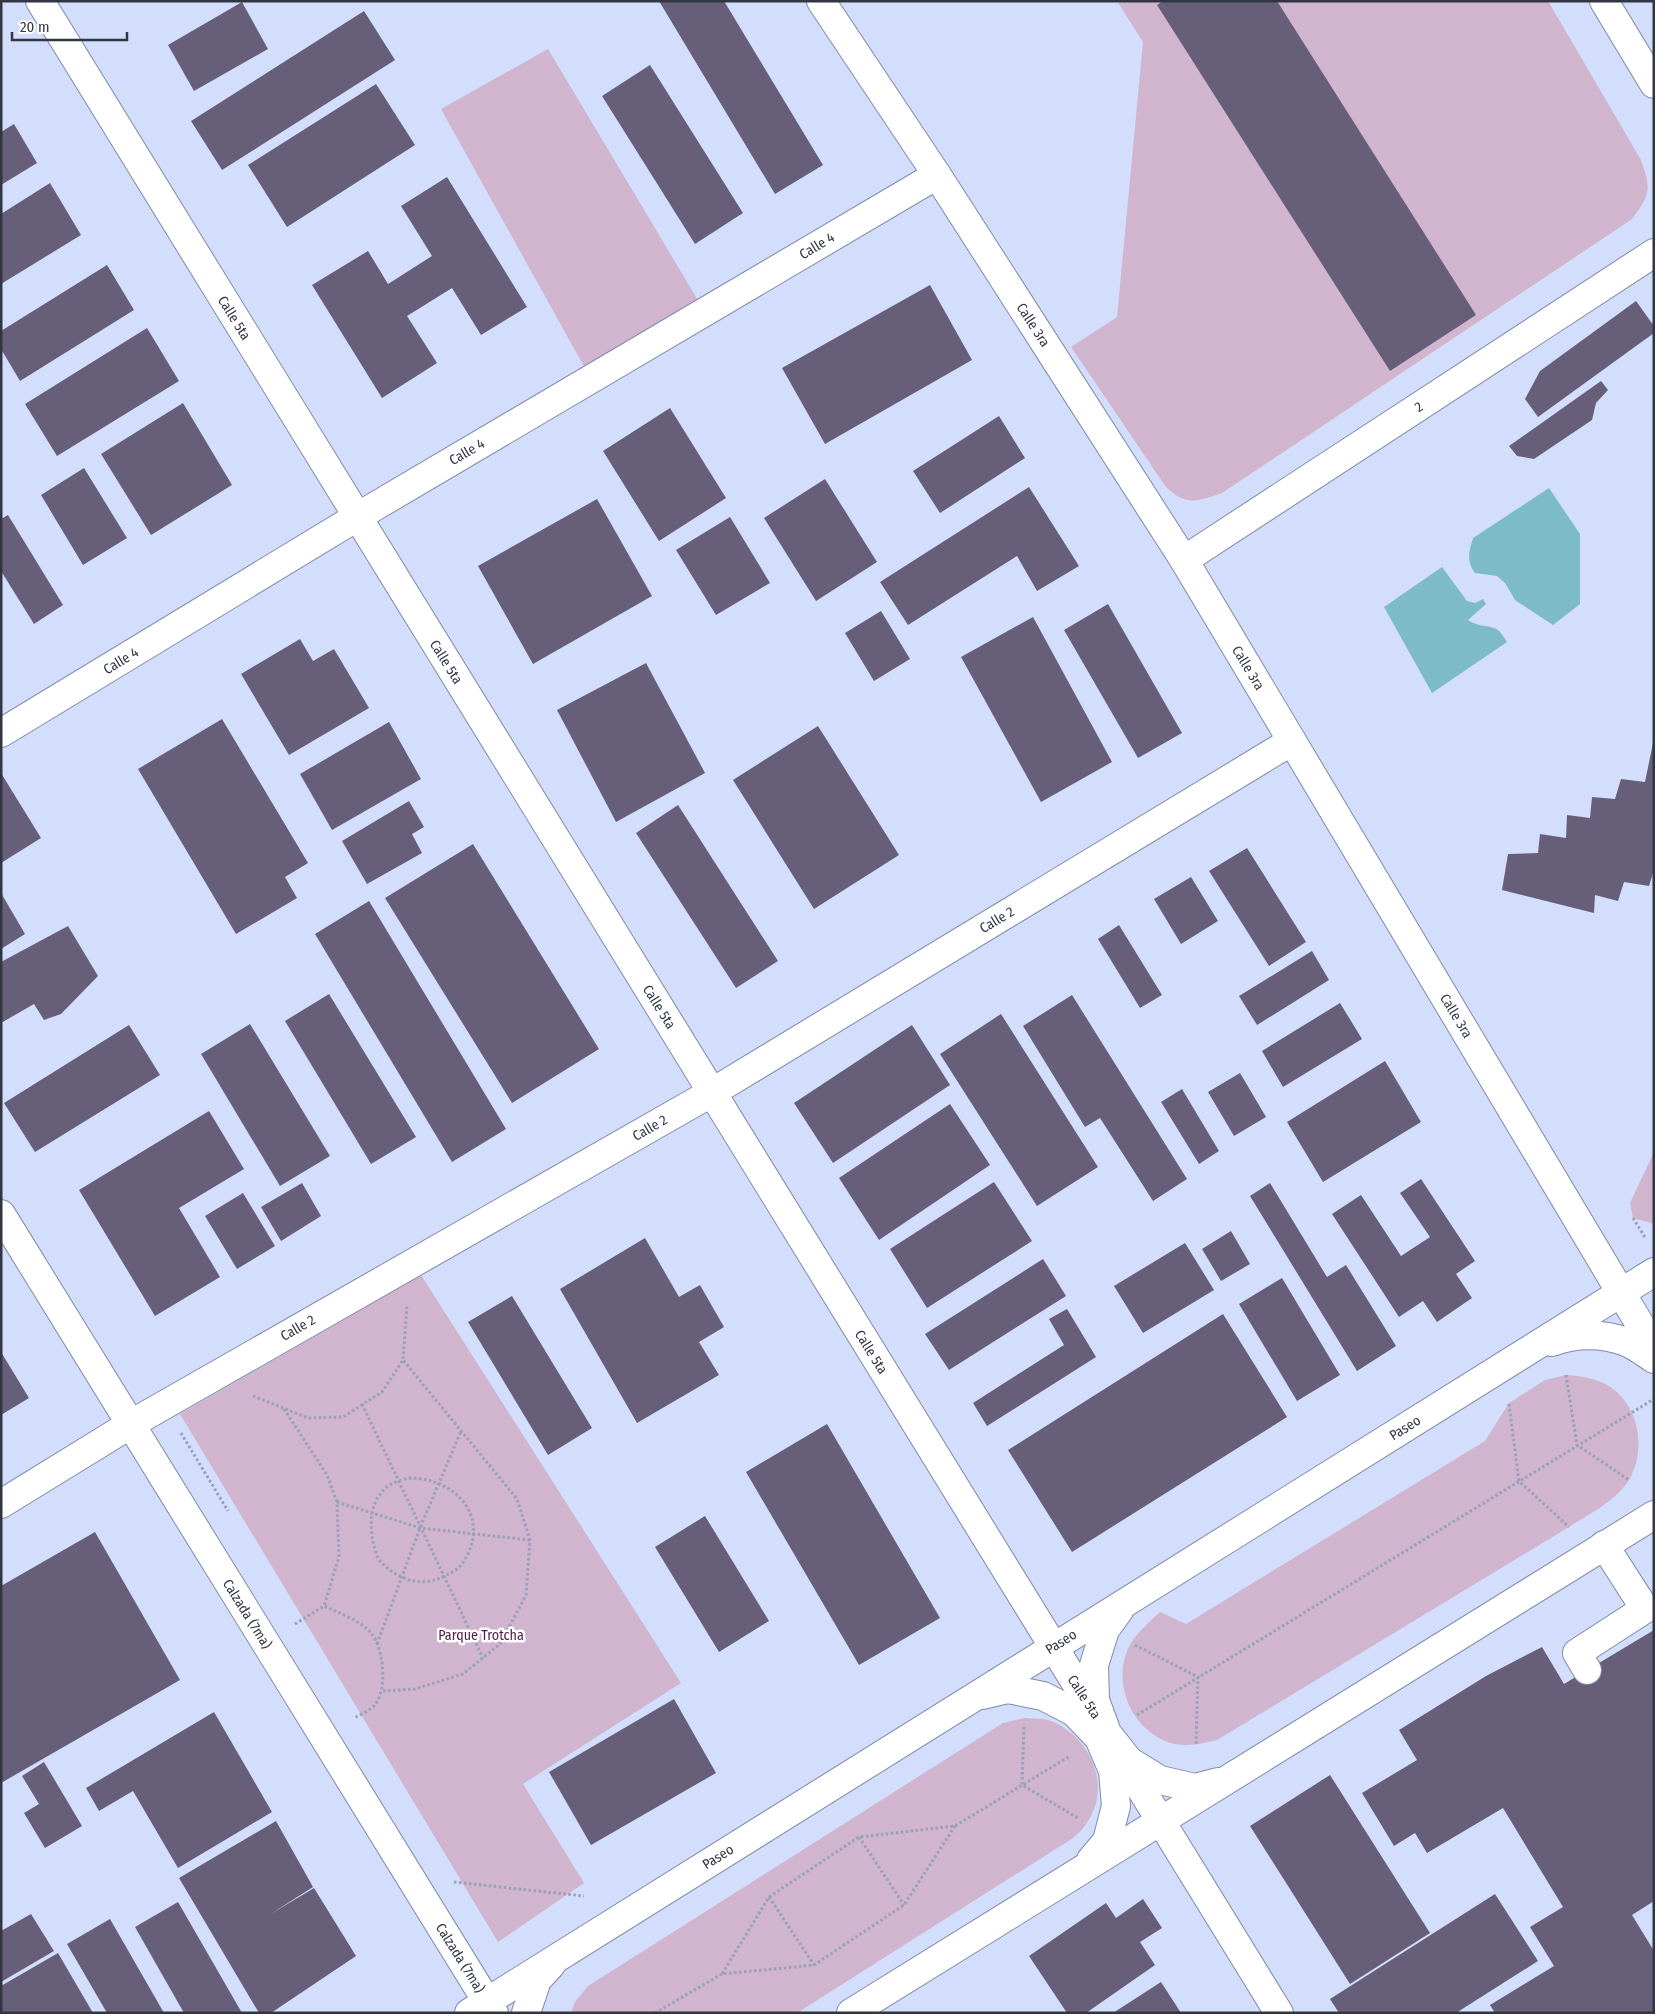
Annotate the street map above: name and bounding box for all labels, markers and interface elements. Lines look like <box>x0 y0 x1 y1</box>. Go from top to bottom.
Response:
scale bar <box>12 10 128 42</box>
text: 20 m <box>20 18 50 36</box>
street label: Calle 4 <box>796 229 838 263</box>
street label: Calle 5ta <box>214 293 254 343</box>
street label: Calle 3ra <box>1013 300 1054 350</box>
street label: 2 <box>1412 398 1426 416</box>
street label: Calle 4 <box>446 435 488 469</box>
street label: Calle 5ta <box>426 637 466 687</box>
street label: Calle 3ra <box>1228 643 1268 693</box>
street label: Calle 4 <box>100 644 142 678</box>
street label: Calle 2 <box>977 903 1017 937</box>
street label: Calle 5ta <box>639 982 679 1032</box>
street label: Calle 3ra <box>1436 991 1476 1041</box>
street label: Calle 2 <box>630 1111 670 1145</box>
street label: Calle 2 <box>278 1311 318 1345</box>
street label: Calle 5ta <box>851 1327 891 1377</box>
street label: Paseo <box>1386 1412 1424 1444</box>
street label: Calzada (7ma) <box>219 1576 275 1652</box>
street label: Paseo <box>1042 1626 1080 1658</box>
park label: Parque Trotcha <box>438 1627 524 1644</box>
street label: Calle 5ta <box>1064 1672 1105 1722</box>
street label: Paseo <box>699 1841 737 1873</box>
street label: Calzada (7ma) <box>432 1920 488 1996</box>

